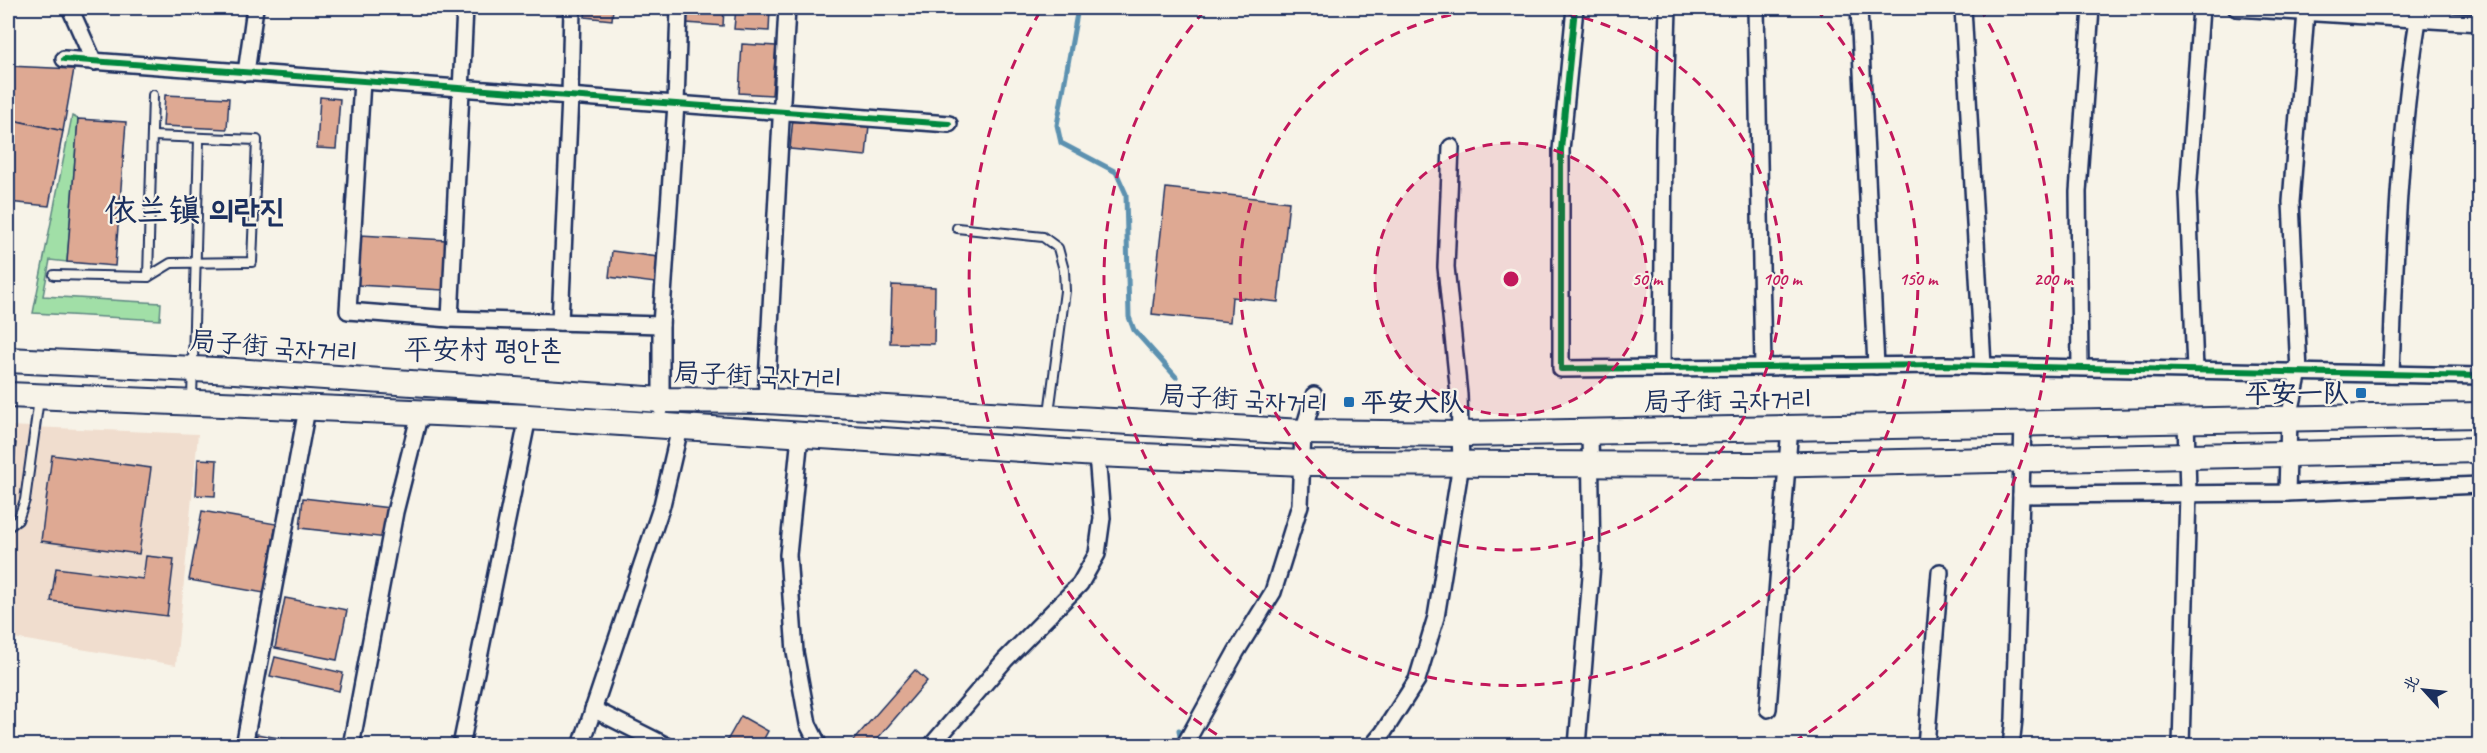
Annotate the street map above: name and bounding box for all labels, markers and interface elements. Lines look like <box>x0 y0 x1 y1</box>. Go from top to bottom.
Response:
district label: 依兰镇 의란진 <box>105 190 286 231</box>
text: 50 m <box>1632 268 1664 290</box>
text: 100 m <box>1763 268 1803 290</box>
text: 150 m <box>1899 268 1939 290</box>
text: 200 m <box>2034 268 2074 290</box>
centre of rings <box>1501 269 1521 289</box>
street label: 局子街 국자거리 <box>189 324 359 369</box>
district label: 平安村 평안촌 <box>404 332 562 367</box>
street label: 局子街 국자거리 <box>673 356 842 395</box>
place label: 平安一队 <box>2245 377 2349 410</box>
street label: 局子街 국자거리 <box>1159 379 1329 420</box>
street label: 局子街 국자거리 <box>1644 383 1812 418</box>
place label: 平安大队 <box>1361 386 1465 419</box>
marker: 平安一队 <box>2354 386 2368 400</box>
marker: 平安大队 <box>1342 395 1356 409</box>
north arrow <box>2394 660 2454 720</box>
text: 北 <box>2399 672 2424 695</box>

